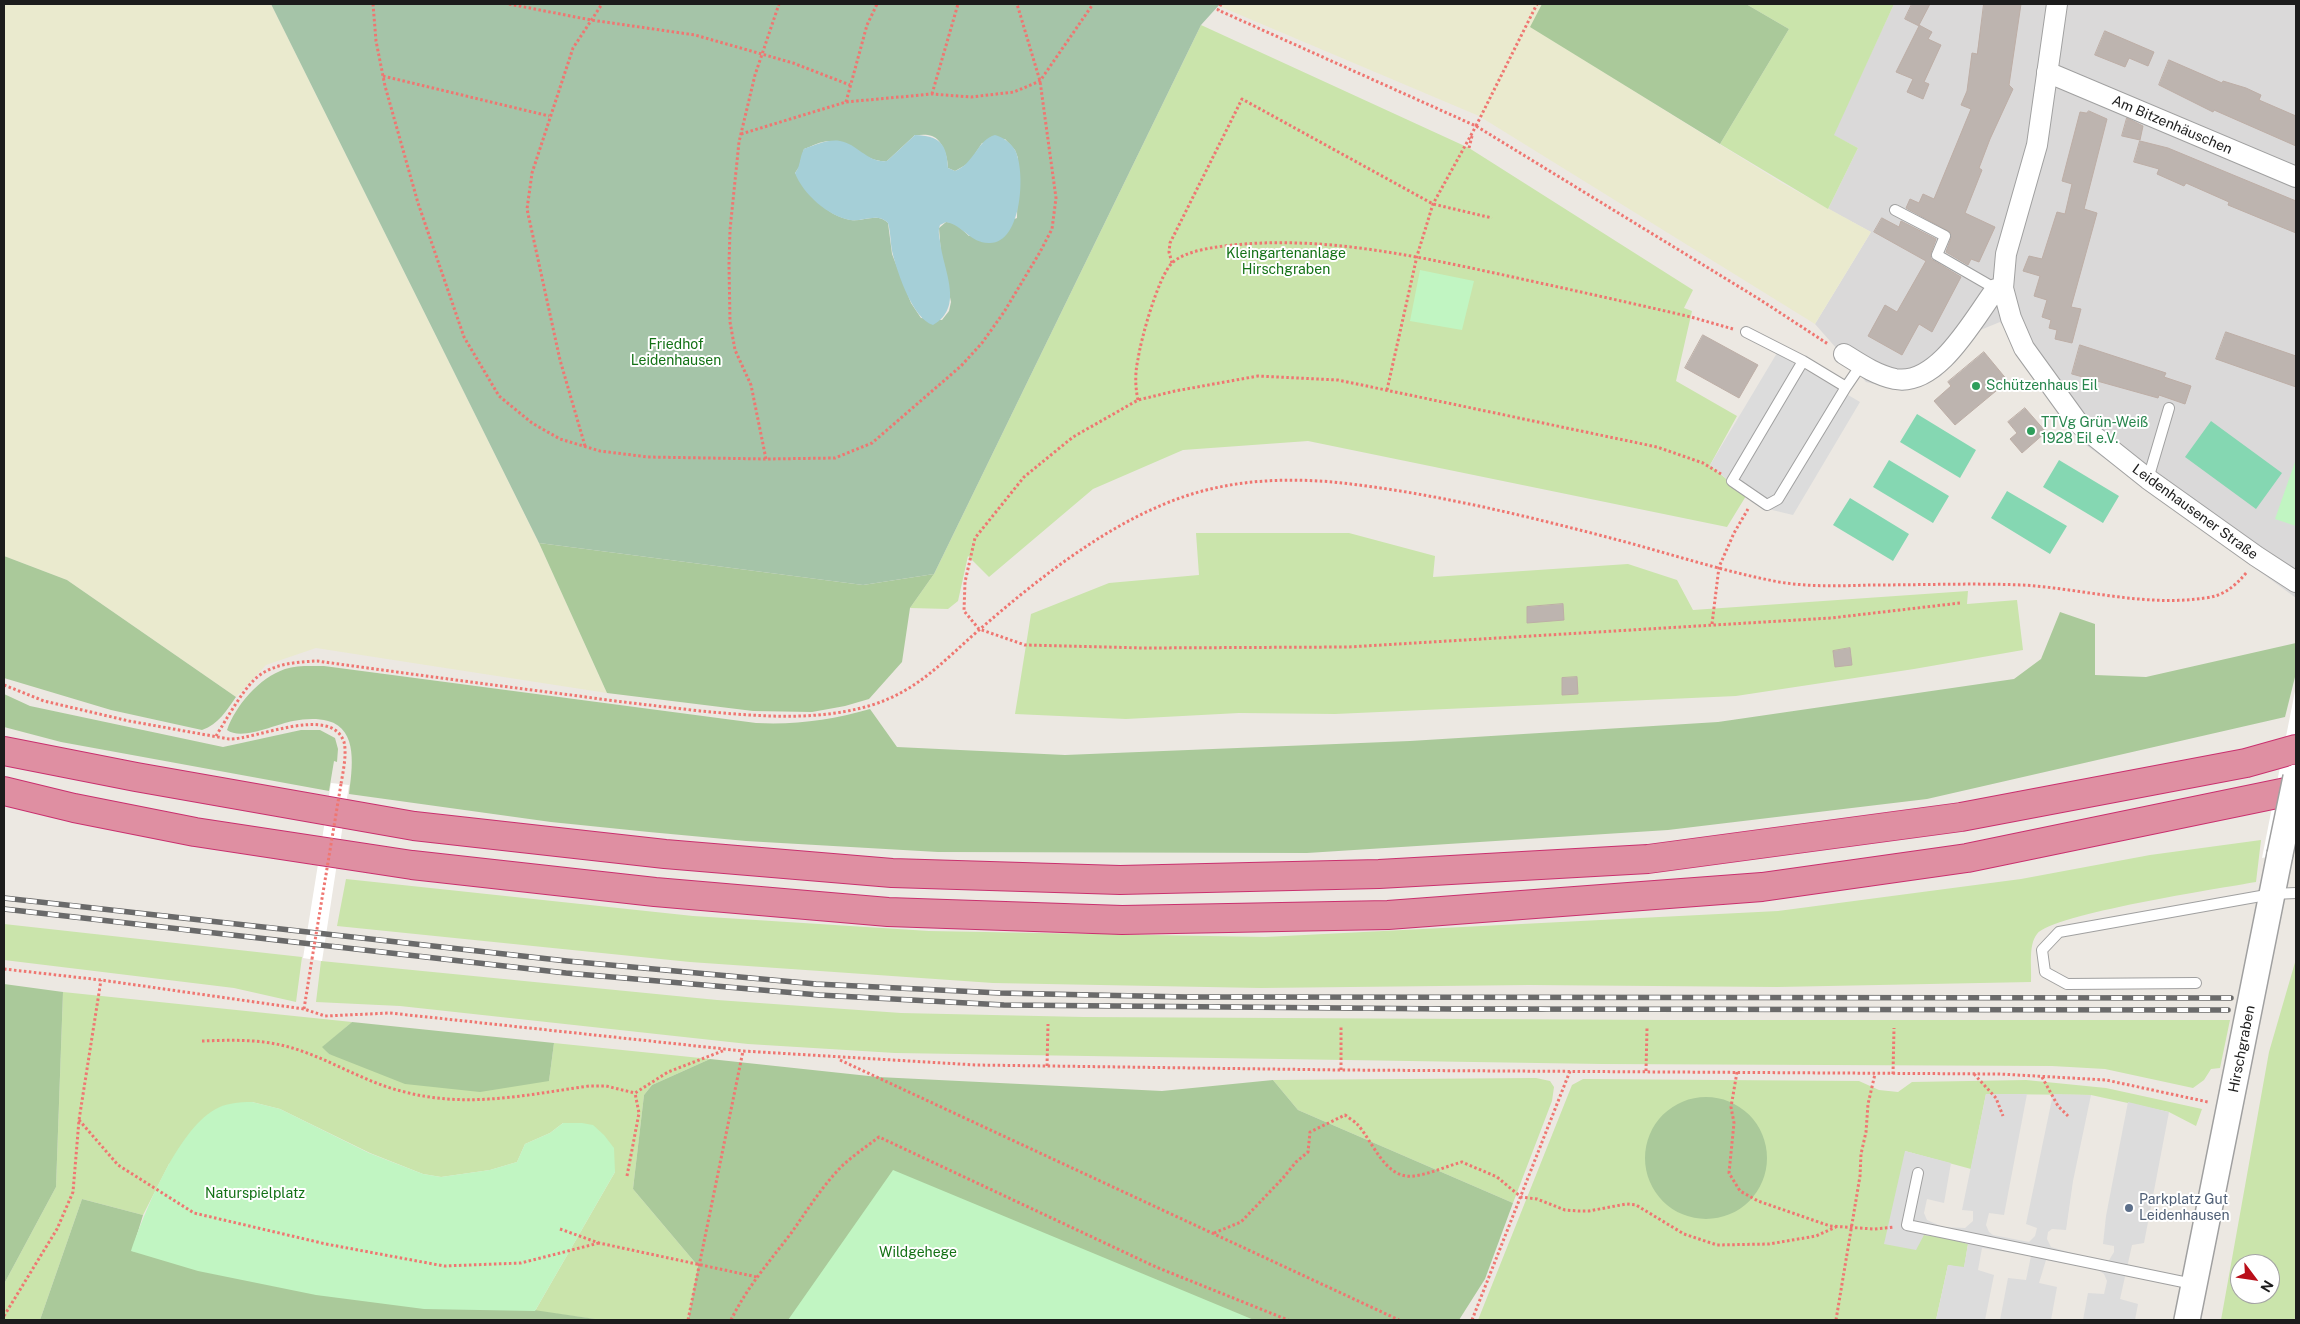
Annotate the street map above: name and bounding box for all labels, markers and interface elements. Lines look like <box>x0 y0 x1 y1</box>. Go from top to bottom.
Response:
street label: Am Bitzenhäuschen <box>2109 92 2235 158</box>
park label: Kleingartenanlage Hirschgraben <box>1226 246 1346 278</box>
park label: Friedhof Leidenhausen <box>631 337 721 370</box>
place label: Schützenhaus Eil <box>1986 378 2098 394</box>
marker: Schützenhaus Eil <box>1970 380 1982 392</box>
place label: TTVg Grün-Weiß 1928 Eil e.V. <box>2041 415 2148 448</box>
marker: TTVg Grün-Weiß 1928 Eil e.V. <box>2025 425 2037 437</box>
street label: Leidenhausener Straße <box>2129 461 2261 563</box>
street label: Hirschgraben <box>2225 1004 2259 1094</box>
park label: Naturspielplatz <box>205 1186 305 1202</box>
place label: Parkplatz Gut Leidenhausen <box>2139 1192 2230 1224</box>
marker: Parkplatz Gut Leidenhausen <box>2123 1202 2135 1214</box>
park label: Wildgehege <box>879 1245 957 1261</box>
north arrow <box>2230 1254 2280 1304</box>
text: N <box>2257 1277 2277 1295</box>

